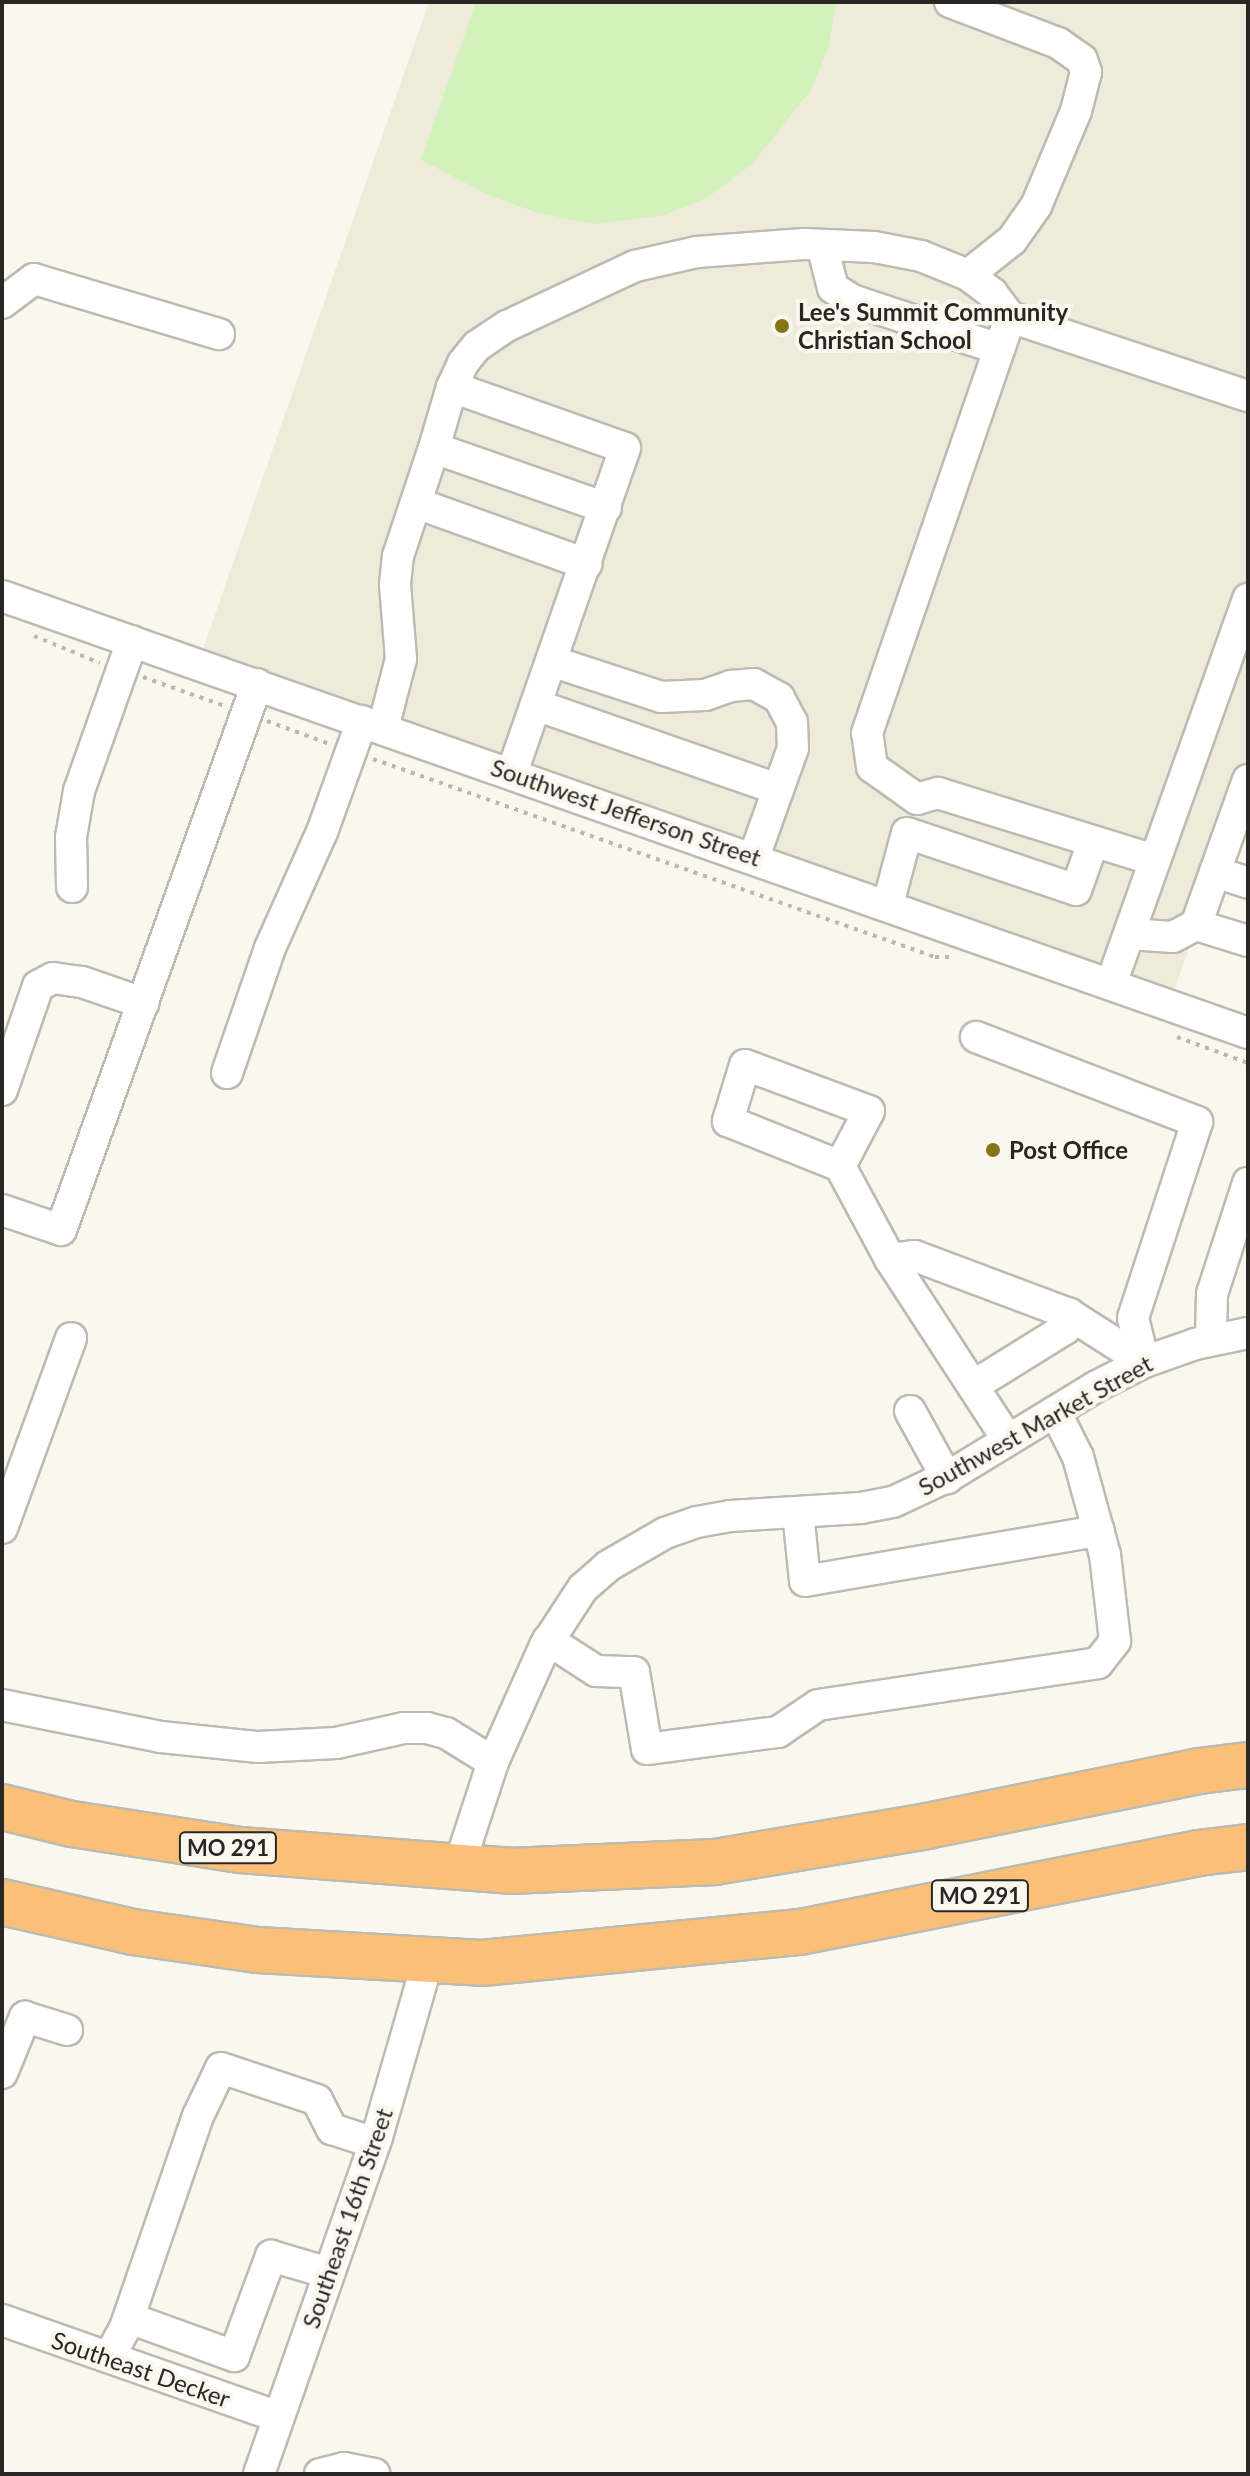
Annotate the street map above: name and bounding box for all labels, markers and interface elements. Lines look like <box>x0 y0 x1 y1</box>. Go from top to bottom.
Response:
place label: Lee's Summit Community Christian School <box>798 298 1068 354</box>
marker: Lee's Summit Community Christian School <box>773 317 791 335</box>
street label: Southwest Jefferson Street <box>487 752 765 872</box>
place label: Post Office <box>1009 1136 1128 1164</box>
marker: Post Office <box>984 1141 1002 1159</box>
street label: Southwest Market Street <box>913 1349 1157 1501</box>
road number: MO 291 <box>178 1830 278 1866</box>
road number: MO 291 <box>930 1878 1030 1914</box>
street label: Southeast 16th Street <box>296 2104 398 2332</box>
street label: Southeast Decker <box>48 2325 234 2413</box>

